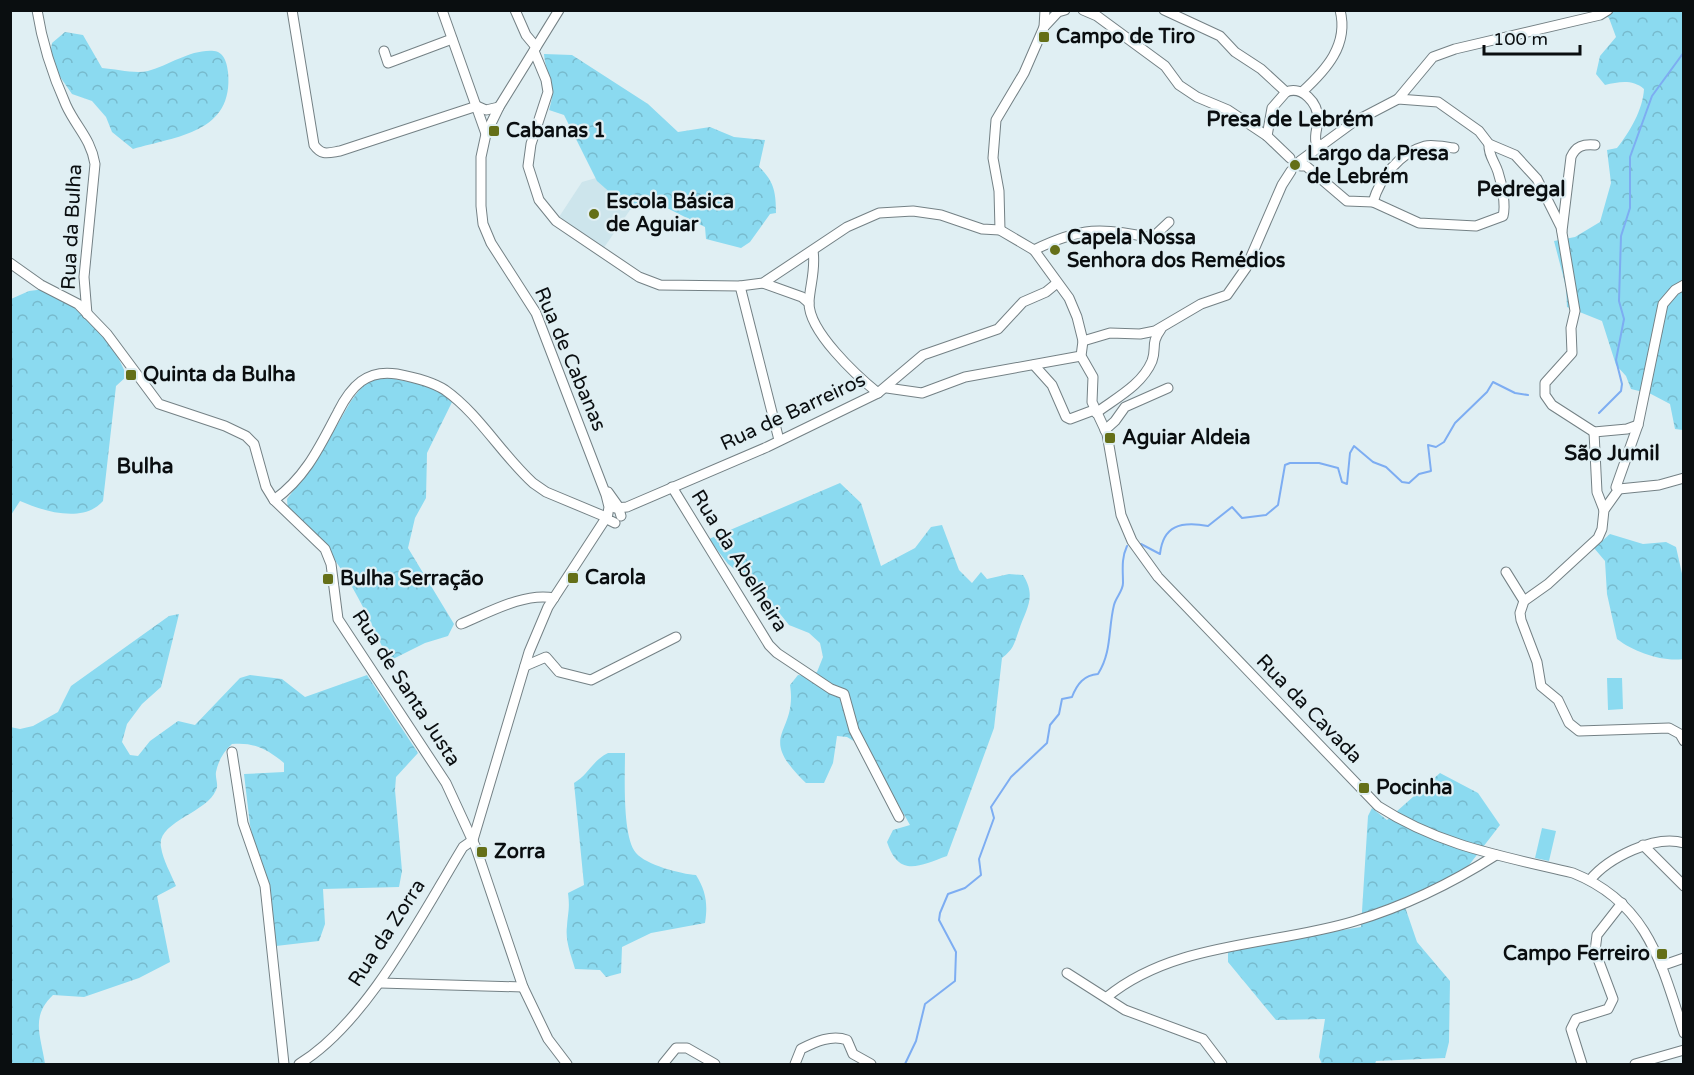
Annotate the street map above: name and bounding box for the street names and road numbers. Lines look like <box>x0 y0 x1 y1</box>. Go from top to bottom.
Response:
street label: Rua da Bulha <box>57 163 87 291</box>
street label: Rua de Cabanas <box>529 283 611 435</box>
street label: Rua de Barreiros <box>717 368 869 456</box>
street label: Rua da Abelheira <box>686 486 792 636</box>
street label: Rua de Santa Justa <box>347 605 465 771</box>
street label: Rua da Cavada <box>1251 649 1367 769</box>
street label: Rua da Zorra <box>343 875 431 991</box>

